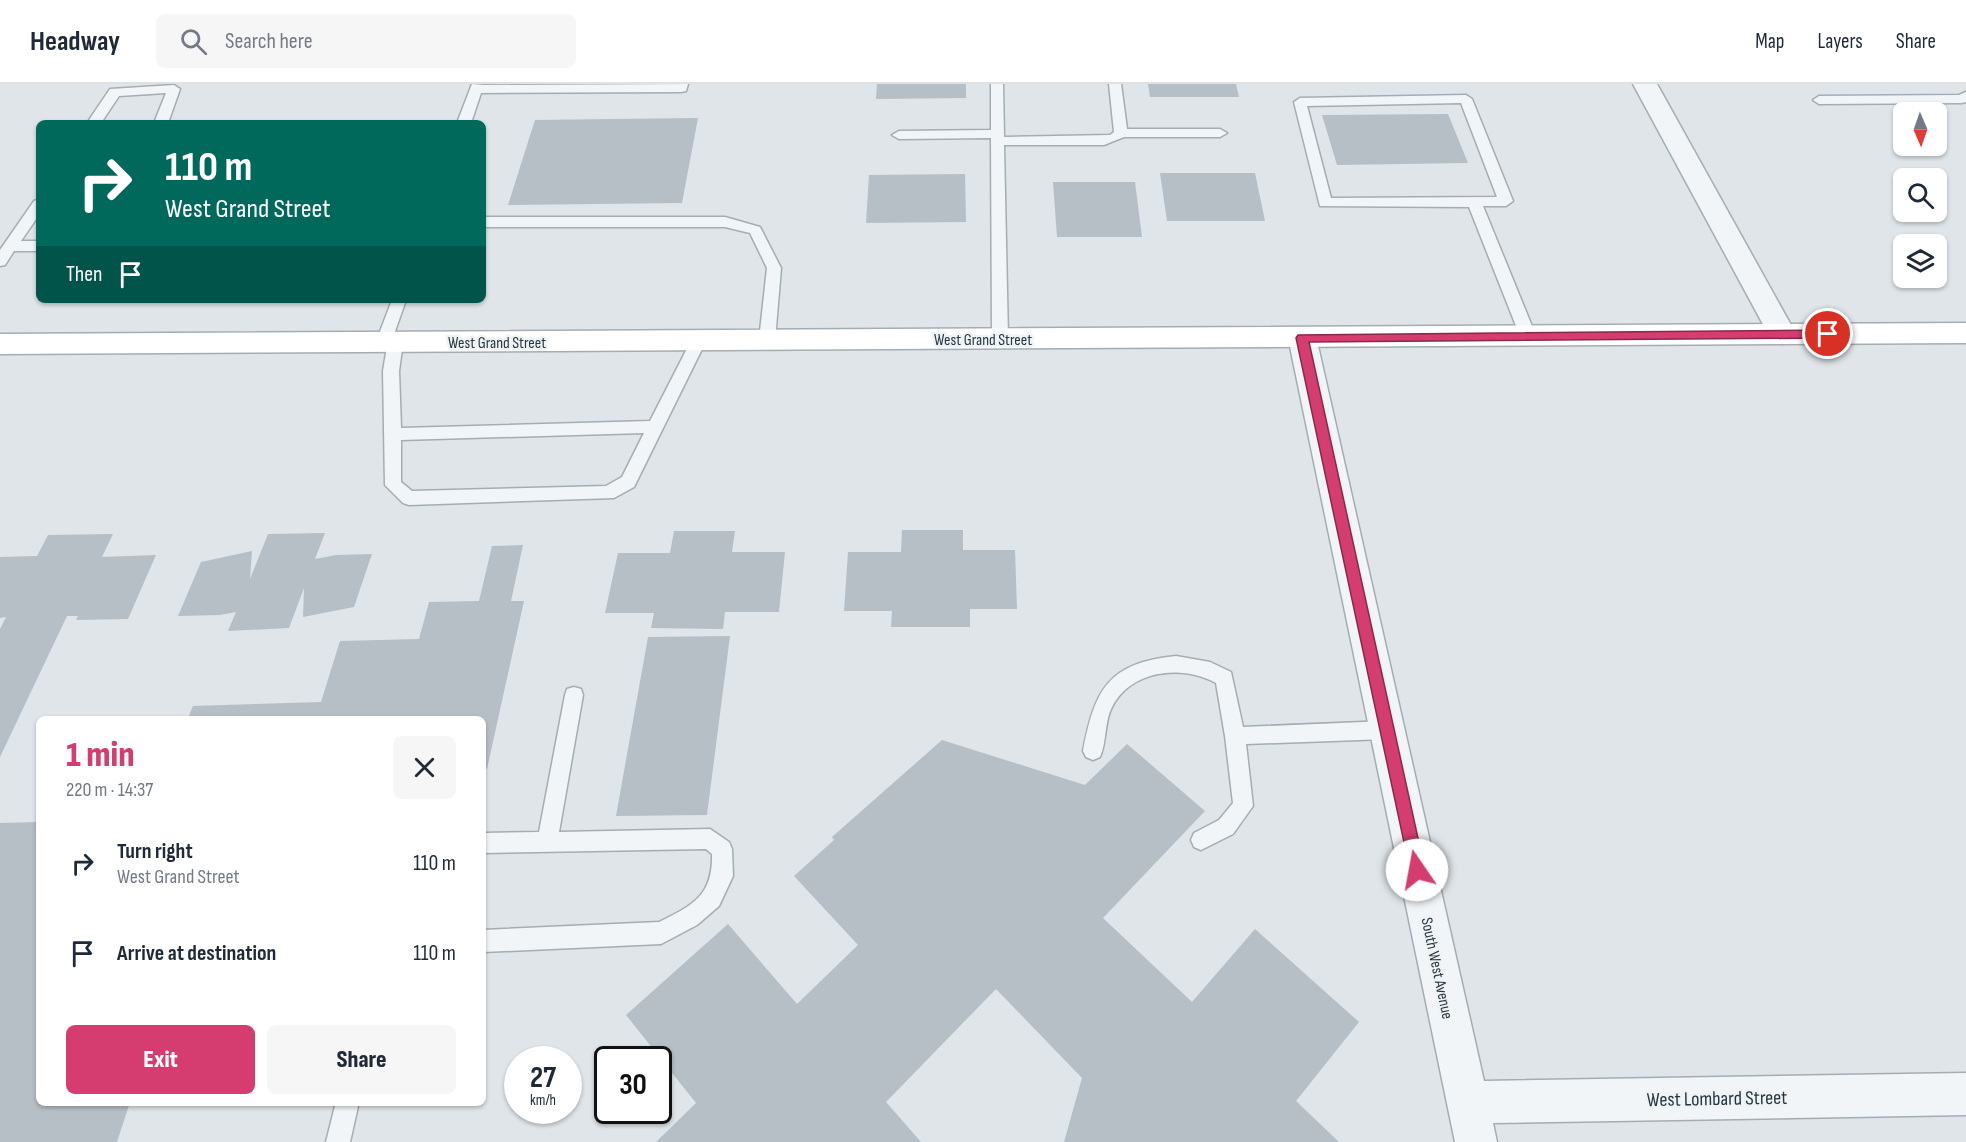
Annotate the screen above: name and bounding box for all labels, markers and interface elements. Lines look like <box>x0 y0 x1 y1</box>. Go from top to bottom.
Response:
search box <box>156 14 576 68</box>
text: Headway <box>30 25 120 58</box>
icon: search <box>177 25 210 58</box>
text: Search here <box>225 28 312 55</box>
text: Map <box>1755 29 1784 54</box>
text: Layers <box>1817 29 1863 54</box>
text: Share <box>1896 29 1936 54</box>
north arrow <box>1893 102 1947 156</box>
map controls <box>1893 102 1947 288</box>
text: 110 m <box>165 142 252 193</box>
icon: right <box>66 144 144 222</box>
button: search <box>1893 168 1947 222</box>
text: West Grand Street <box>165 193 331 225</box>
button: layers <box>1893 234 1947 288</box>
icon: arrive <box>114 258 147 291</box>
text: Then <box>66 261 102 288</box>
pin <box>1802 308 1853 359</box>
icon: arrive <box>1811 317 1844 350</box>
street label: West Grand Street <box>934 331 1032 350</box>
street label: West Grand Street <box>448 334 546 353</box>
text: 1 min <box>66 734 134 777</box>
button: close <box>393 736 456 799</box>
text: 220 m · 14:37 <box>66 778 153 802</box>
text: Turn right <box>117 838 193 865</box>
position arrow <box>1385 838 1449 902</box>
icon: right <box>66 847 99 880</box>
text: 110 m <box>413 850 456 877</box>
text: West Grand Street <box>117 865 240 889</box>
street label: South West Avenue <box>1417 916 1457 1021</box>
icon: arrive <box>66 937 99 970</box>
text: Arrive at destination <box>117 940 276 967</box>
text: 110 m <box>413 940 456 967</box>
button: Exit <box>66 1025 255 1094</box>
button: Share <box>267 1025 456 1094</box>
speed limit sign: 30 <box>594 1046 672 1124</box>
text: 27 <box>530 1060 556 1096</box>
street label: West Lombard Street <box>1647 1086 1788 1112</box>
text: km/h <box>530 1091 556 1110</box>

